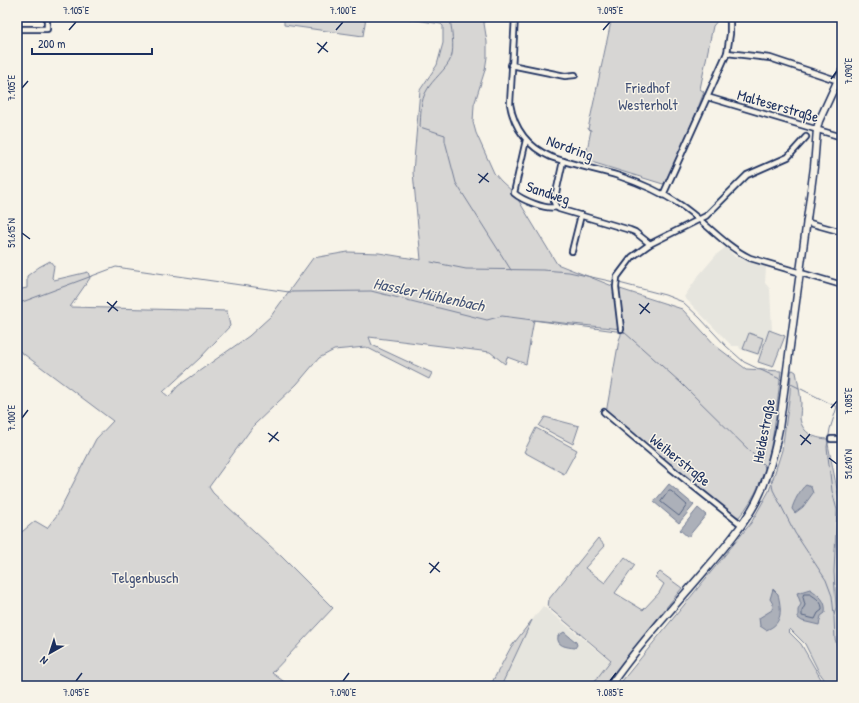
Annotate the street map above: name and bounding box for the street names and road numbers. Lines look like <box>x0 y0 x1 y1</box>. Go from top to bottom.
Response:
street label: Malteserstraße <box>735 84 821 127</box>
street label: Nordring <box>544 129 597 166</box>
street label: Sandweg <box>524 176 573 210</box>
street label: Heidestraße <box>747 397 780 465</box>
street label: Weiherstraße <box>645 428 715 491</box>

